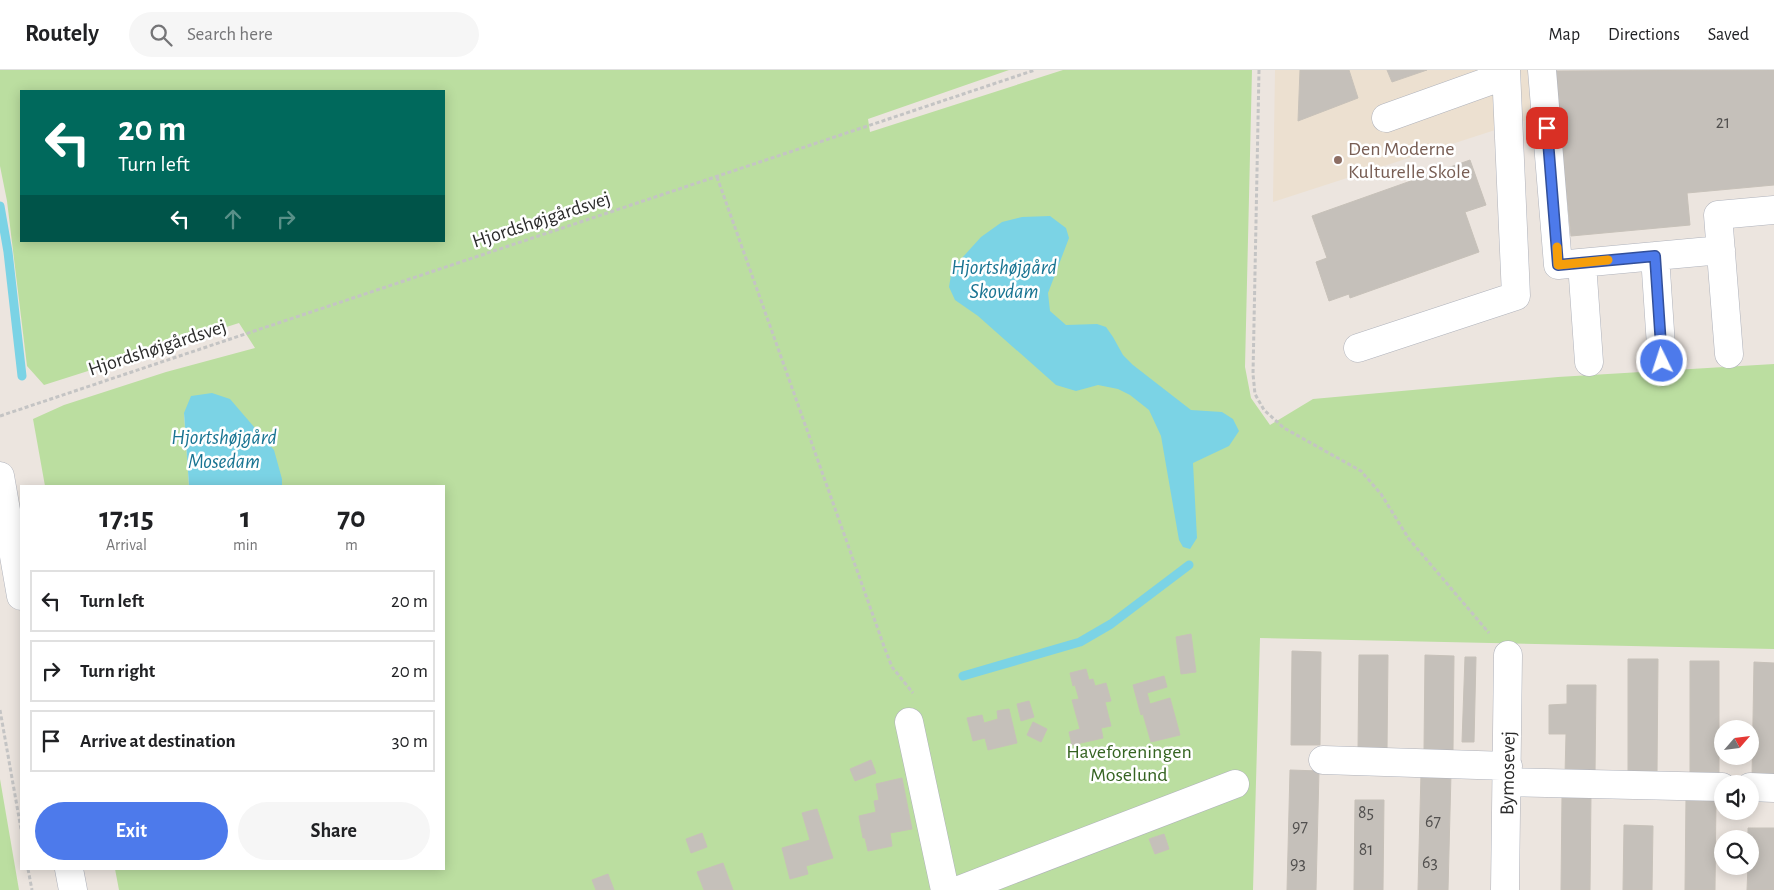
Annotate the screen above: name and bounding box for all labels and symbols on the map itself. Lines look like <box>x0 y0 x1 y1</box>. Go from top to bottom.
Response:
pin <box>1526 107 1568 149</box>
house number: 21 <box>1716 114 1730 132</box>
place label: Den Moderne Kulturelle Skole <box>1348 139 1470 182</box>
marker: Den Moderne Kulturelle Skole <box>1332 154 1344 166</box>
street label: Hjordshøjgårdsvej <box>470 188 613 252</box>
water label: Hjortshøjgård Skovdam <box>951 257 1057 302</box>
street label: Hjordshøjgårdsvej <box>86 316 229 380</box>
position arrow <box>1635 334 1687 386</box>
water label: Hjortshøjgård Mosedam <box>171 427 277 472</box>
north arrow <box>1714 720 1759 765</box>
street label: Bymosevej <box>1497 731 1519 815</box>
park label: Haveforeningen Moselund <box>1066 742 1192 785</box>
house number: 85 <box>1358 804 1374 822</box>
house number: 67 <box>1425 813 1441 831</box>
house number: 97 <box>1292 818 1308 836</box>
house number: 81 <box>1359 841 1373 859</box>
house number: 63 <box>1422 854 1438 872</box>
house number: 93 <box>1290 855 1306 873</box>

